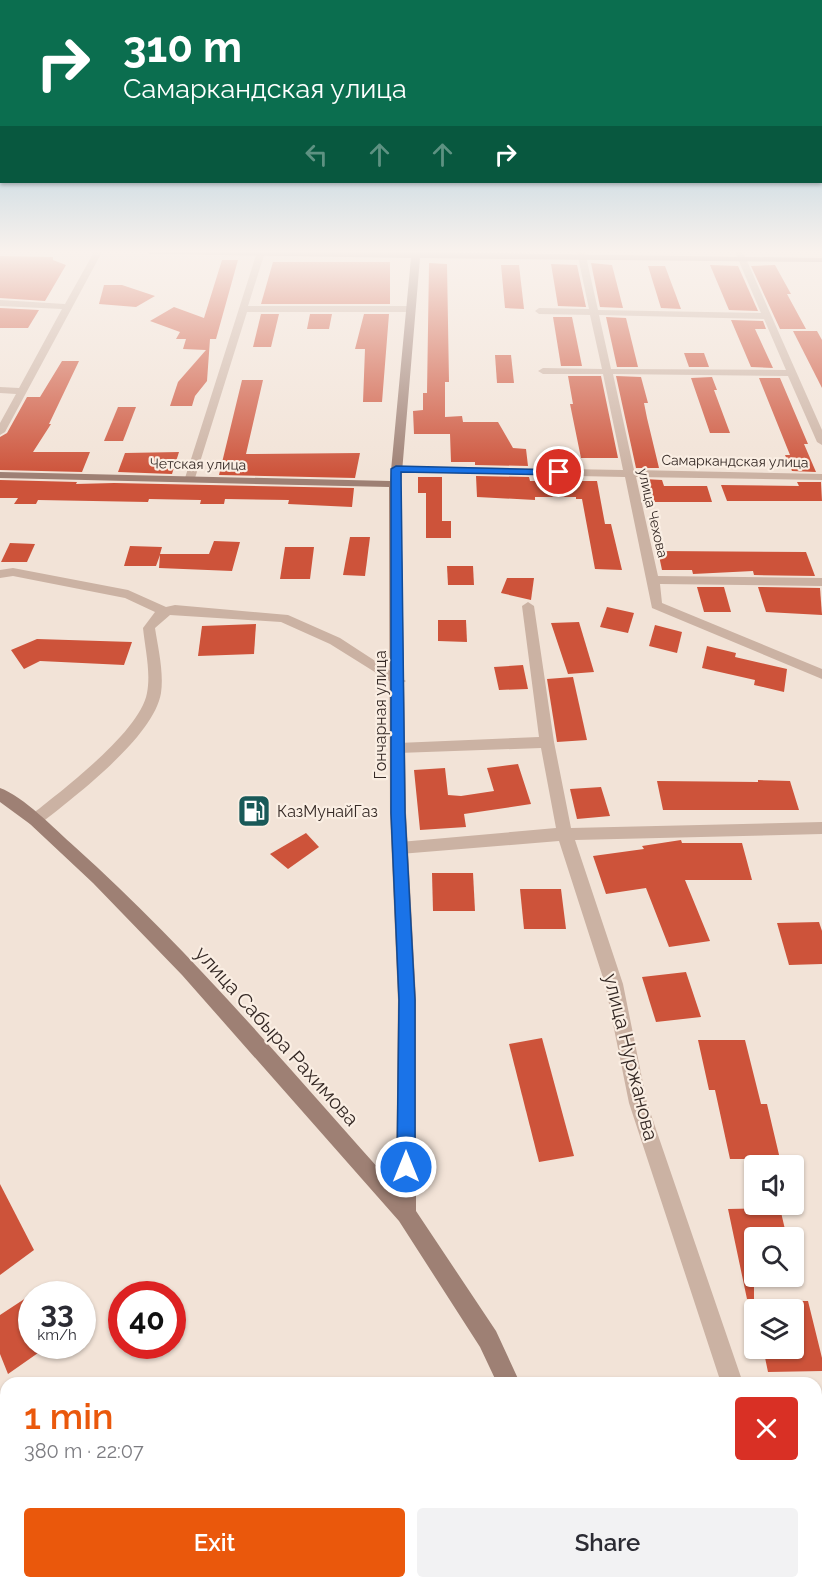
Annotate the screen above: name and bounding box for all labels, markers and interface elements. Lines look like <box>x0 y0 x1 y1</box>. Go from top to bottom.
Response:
text: 310 m <box>123 23 242 72</box>
icon: right <box>24 24 102 102</box>
text: Самаркандская улица <box>123 73 407 104</box>
icon: left <box>300 138 333 171</box>
icon: ahead <box>363 138 396 171</box>
icon: ahead <box>426 138 459 171</box>
icon: right <box>489 138 522 171</box>
pin <box>533 446 584 497</box>
street label: Самаркандская улица <box>661 452 809 470</box>
street label: Четская улица <box>150 455 246 473</box>
icon: arrive <box>542 455 575 488</box>
street label: улица Чехова <box>635 467 671 559</box>
street label: Гончарная улица <box>371 650 390 780</box>
fuel station icon: КазМунайГаз <box>236 793 272 829</box>
place label: КазМунайГаз <box>277 802 378 821</box>
street label: улица Сабыра Рахимова <box>190 941 364 1131</box>
street label: улица Нуржанова <box>599 971 663 1143</box>
position arrow <box>374 1135 438 1199</box>
map controls <box>744 1155 804 1359</box>
button: sound <box>744 1155 804 1215</box>
button: search <box>744 1227 804 1287</box>
speed limit sign: 40 <box>108 1281 186 1359</box>
text: 33 <box>40 1295 74 1330</box>
button: layers <box>744 1299 804 1359</box>
text: km/h <box>37 1326 77 1344</box>
text: 1 min <box>24 1395 113 1437</box>
button: close <box>735 1397 798 1460</box>
text: 380 m · 22:07 <box>24 1439 144 1463</box>
button: Exit <box>24 1508 405 1577</box>
button: Share <box>417 1508 798 1577</box>

